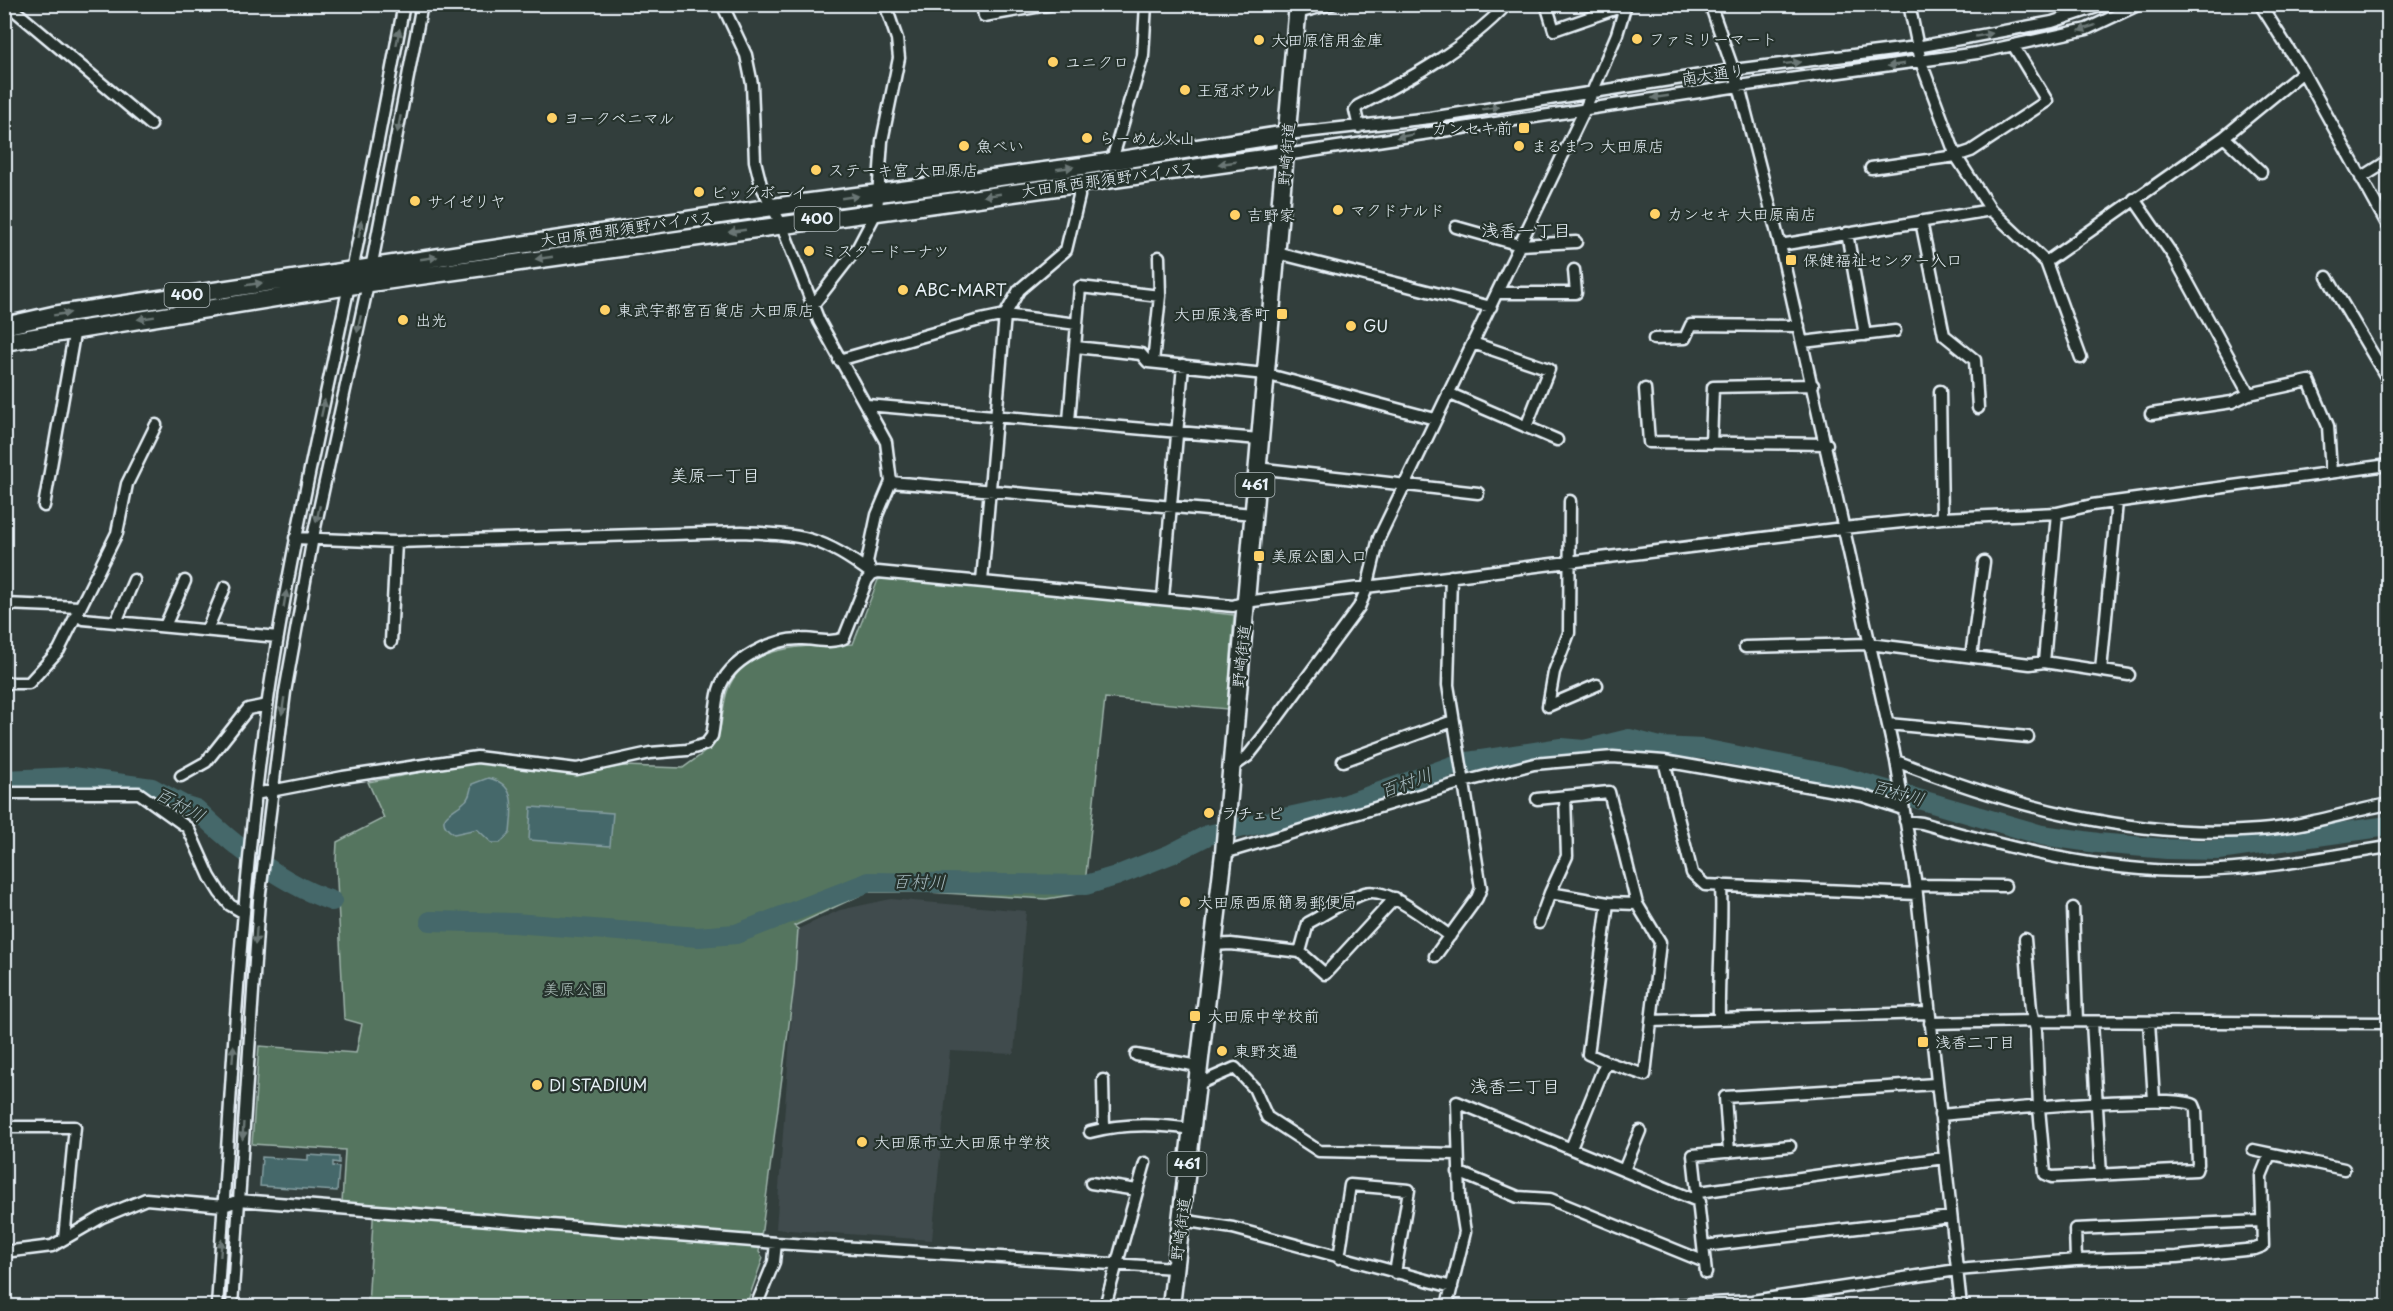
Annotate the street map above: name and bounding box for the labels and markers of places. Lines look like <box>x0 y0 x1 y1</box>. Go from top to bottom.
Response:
place label: ファミリーマート <box>1649 26 1777 50</box>
place label: 大田原信用金庫 <box>1271 27 1383 51</box>
marker: ファミリーマート <box>1630 32 1644 46</box>
marker: 大田原信用金庫 <box>1252 33 1266 47</box>
place label: ユニクロ <box>1065 49 1129 73</box>
marker: ユニクロ <box>1046 55 1060 69</box>
place label: 王冠ボウル <box>1197 77 1276 101</box>
marker: 王冠ボウル <box>1178 83 1192 97</box>
place label: ヨークベニマル <box>564 105 675 129</box>
marker: ヨークベニマル <box>545 111 559 125</box>
place label: カンセキ前 <box>1432 115 1512 139</box>
marker: カンセキ前 <box>1517 121 1531 135</box>
place label: らーめん火山 <box>1099 125 1195 149</box>
marker: らーめん火山 <box>1080 131 1094 145</box>
place label: 魚べい <box>976 133 1024 157</box>
place label: まるまつ 大田原店 <box>1531 133 1664 157</box>
marker: 魚べい <box>957 139 971 153</box>
marker: まるまつ 大田原店 <box>1512 139 1526 153</box>
place label: ステーキ宮 大田原店 <box>828 157 978 181</box>
marker: ステーキ宮 大田原店 <box>809 163 823 177</box>
place label: ビッグボーイ <box>711 179 807 203</box>
marker: ビッグボーイ <box>692 185 706 199</box>
place label: サイゼリヤ <box>427 188 506 212</box>
marker: サイゼリヤ <box>408 194 422 208</box>
place label: マクドナルド <box>1350 197 1445 221</box>
place label: カンセキ 大田原南店 <box>1667 201 1817 225</box>
place label: 吉野家 <box>1247 202 1295 226</box>
marker: マクドナルド <box>1331 203 1345 217</box>
marker: カンセキ 大田原南店 <box>1648 207 1662 221</box>
marker: 吉野家 <box>1228 208 1242 222</box>
place label: ミスタードーナツ <box>821 238 949 262</box>
marker: ミスタードーナツ <box>802 244 816 258</box>
place label: 保健福祉センター入口 <box>1803 247 1962 271</box>
marker: 保健福祉センター入口 <box>1784 253 1798 267</box>
place label: ABC-MART <box>915 277 1006 301</box>
marker: ABC-MART <box>896 283 910 297</box>
place label: 東武宇都宮百貨店 大田原店 <box>617 297 814 321</box>
place label: 大田原浅香町 <box>1174 301 1270 325</box>
marker: 東武宇都宮百貨店 大田原店 <box>598 303 612 317</box>
place label: 出光 <box>415 307 447 331</box>
marker: 大田原浅香町 <box>1275 307 1289 321</box>
marker: 出光 <box>396 313 410 327</box>
place label: GU <box>1363 313 1388 337</box>
marker: GU <box>1344 319 1358 333</box>
place label: 美原公園入口 <box>1271 543 1367 567</box>
marker: 美原公園入口 <box>1252 549 1266 563</box>
place label: ラチェピ <box>1221 800 1283 824</box>
marker: ラチェピ <box>1202 806 1216 820</box>
place label: 大田原西原簡易郵便局 <box>1197 889 1357 913</box>
marker: 大田原西原簡易郵便局 <box>1178 895 1192 909</box>
place label: 大田原中学校前 <box>1207 1003 1319 1027</box>
marker: 大田原中学校前 <box>1188 1009 1202 1023</box>
place label: 浅香二丁目 <box>1935 1029 2015 1053</box>
marker: 浅香二丁目 <box>1916 1035 1930 1049</box>
place label: 東野交通 <box>1234 1038 1298 1062</box>
marker: 東野交通 <box>1215 1044 1229 1058</box>
place label: DI STADIUM <box>549 1072 647 1096</box>
marker: DI STADIUM <box>530 1078 544 1092</box>
place label: 大田原市立大田原中学校 <box>874 1129 1050 1153</box>
marker: 大田原市立大田原中学校 <box>855 1135 869 1149</box>

